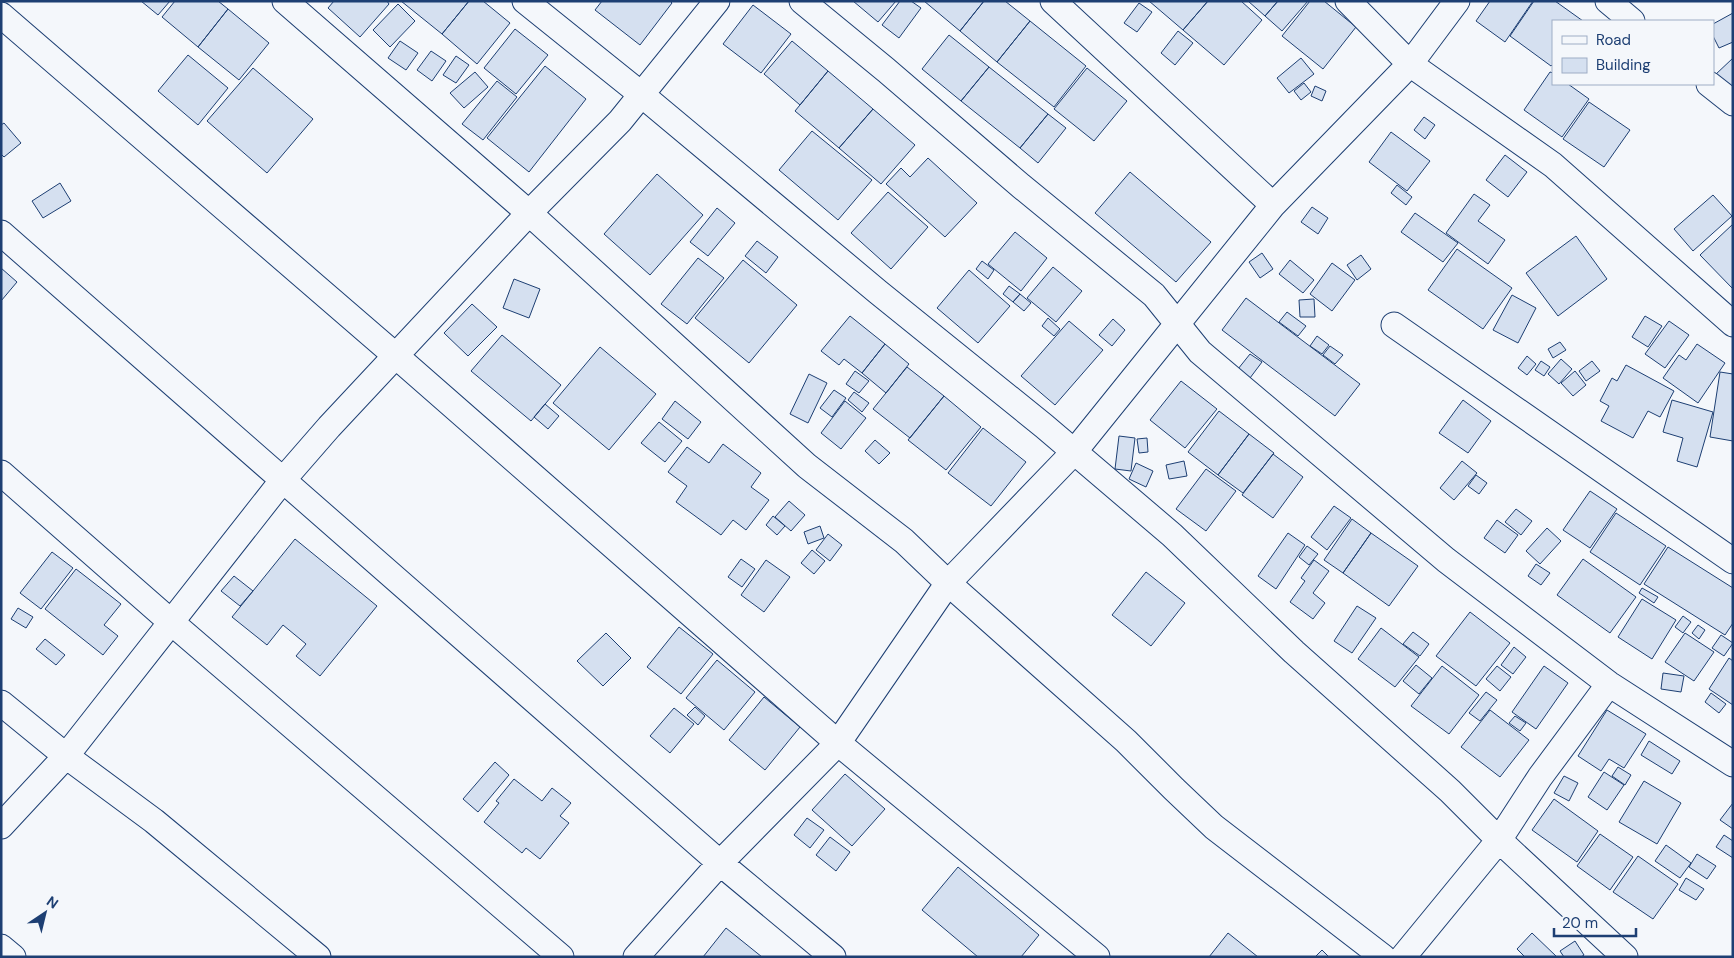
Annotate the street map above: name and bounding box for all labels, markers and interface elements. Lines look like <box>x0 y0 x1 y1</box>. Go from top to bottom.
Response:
legend <box>1552 20 1714 85</box>
text: Road <box>1596 30 1631 50</box>
text: Building <box>1596 55 1651 75</box>
north arrow <box>20 888 70 938</box>
text: N <box>43 892 62 913</box>
scale bar <box>1554 906 1636 938</box>
text: 20 m <box>1562 913 1598 933</box>

